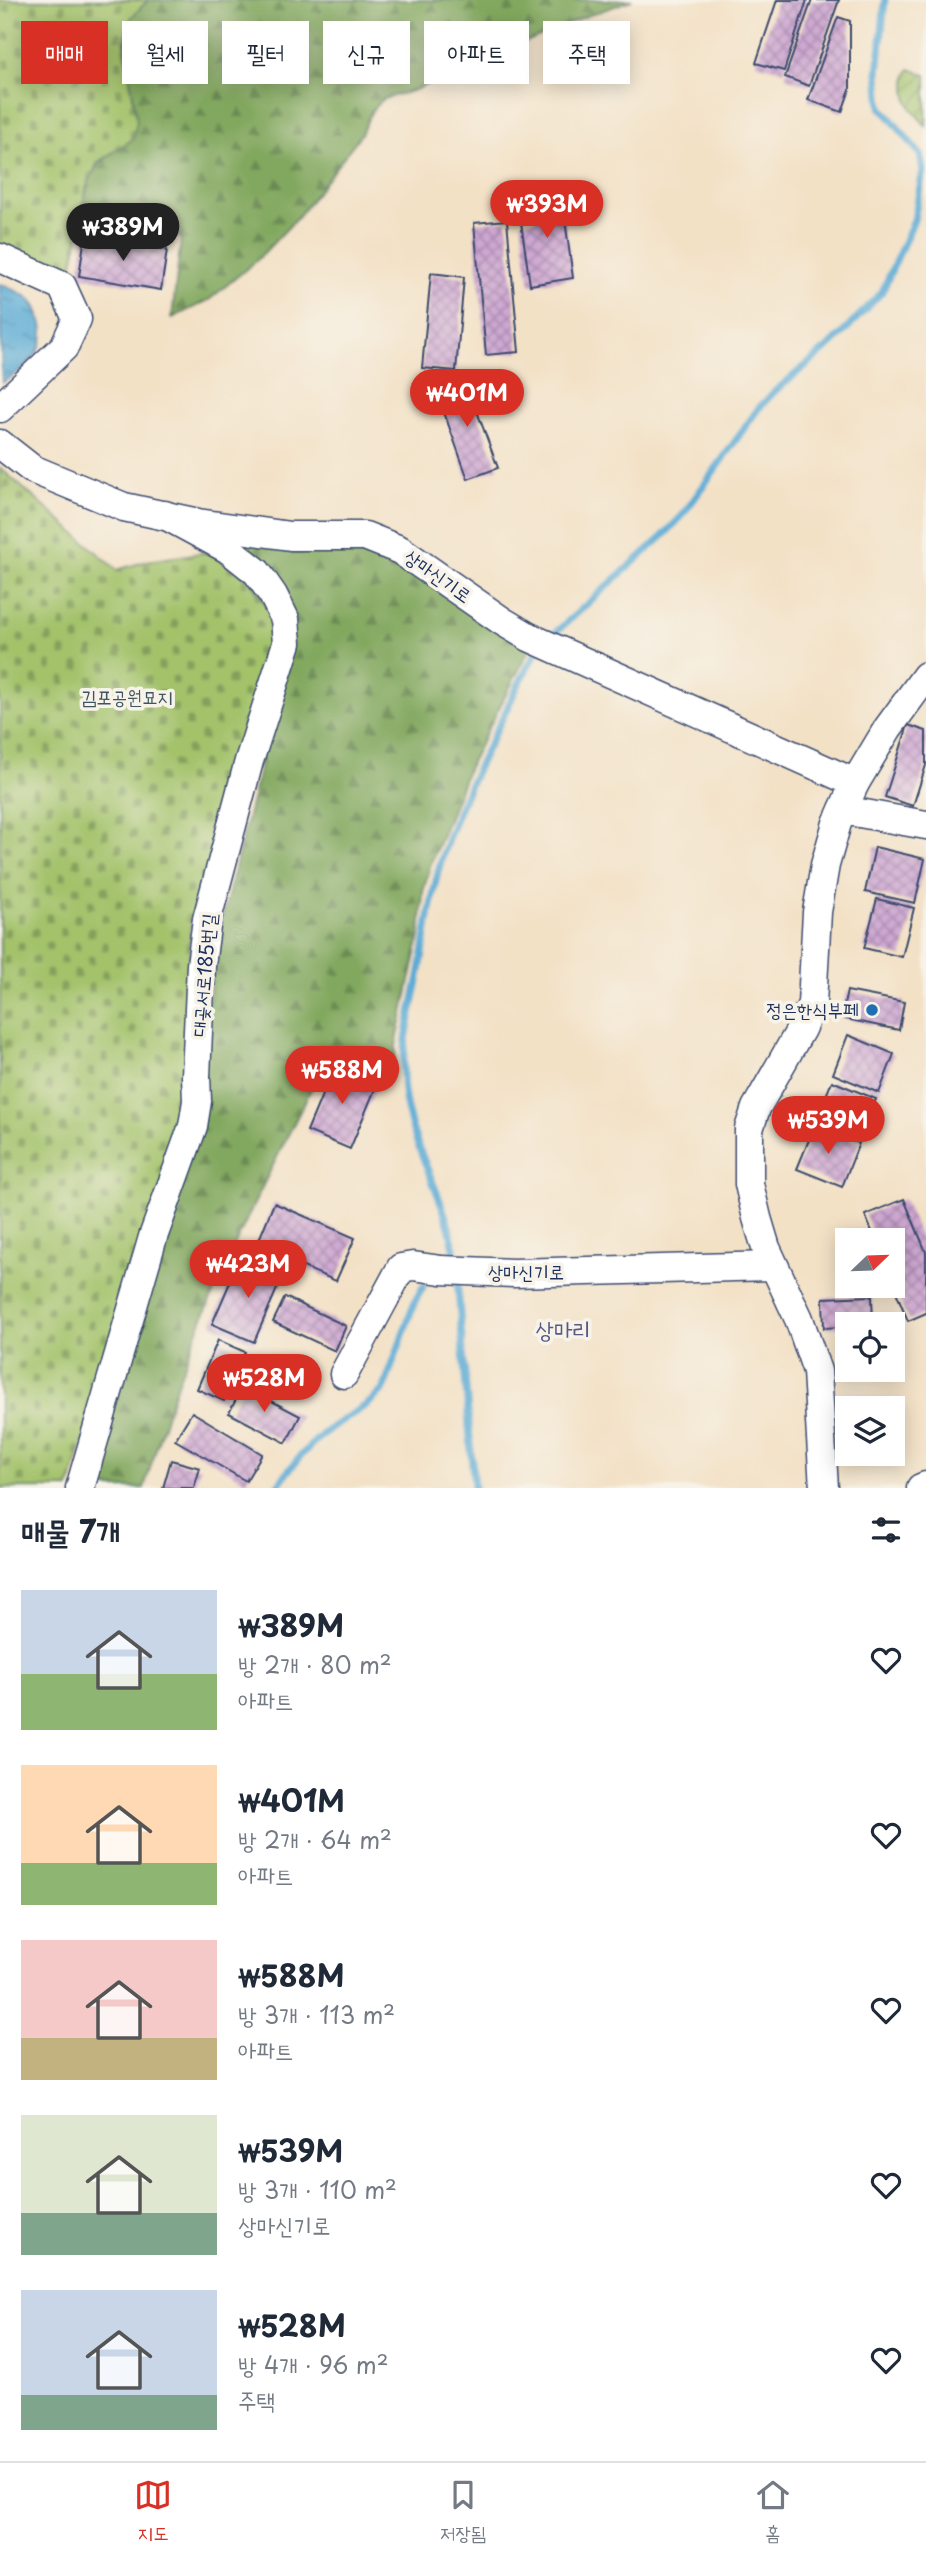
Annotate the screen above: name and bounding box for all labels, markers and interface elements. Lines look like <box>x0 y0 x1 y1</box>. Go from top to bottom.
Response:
chip: 매매 <box>21 21 108 84</box>
chip: 월세 <box>122 21 208 84</box>
chip: 필터 <box>222 21 309 84</box>
chip: 신규 <box>323 21 410 84</box>
chip: 아파트 <box>424 21 529 84</box>
chip: 주택 <box>543 21 630 84</box>
pin: ₩393M <box>498 180 596 240</box>
text: ₩393M <box>506 185 588 220</box>
pin: ₩389M <box>74 204 172 263</box>
text: ₩389M <box>82 208 164 243</box>
pin: ₩401M <box>418 370 516 429</box>
text: ₩401M <box>426 374 508 409</box>
street label: 상마신기로 <box>399 542 478 609</box>
park label: 김포공원묘지 <box>81 682 173 710</box>
street label: 대곶서로185번길 <box>184 912 222 1038</box>
place label: 정은한식부페 <box>766 995 858 1023</box>
marker: 정은한식부페 <box>864 1002 880 1018</box>
pin: ₩588M <box>293 1046 391 1106</box>
text: ₩588M <box>301 1051 383 1086</box>
pin: ₩539M <box>779 1096 877 1156</box>
text: ₩539M <box>788 1101 868 1136</box>
north arrow <box>835 1228 905 1298</box>
map controls <box>835 1228 905 1466</box>
pin: ₩423M <box>199 1240 297 1300</box>
text: ₩423M <box>206 1245 290 1280</box>
street label: 상마신기로 <box>488 1257 564 1285</box>
district label: 상마리 <box>535 1311 591 1346</box>
button: locate <box>835 1312 905 1382</box>
pin: ₩528M <box>215 1354 313 1414</box>
text: ₩528M <box>223 1359 305 1394</box>
button: layers <box>835 1396 905 1466</box>
text: 매물 7개 <box>21 1508 120 1553</box>
icon: filters <box>867 1511 905 1549</box>
text: ₩389M <box>238 1602 344 1647</box>
icon: home <box>77 1618 161 1702</box>
icon: heart <box>867 1641 905 1679</box>
text: 방 2개 · 80 m² <box>238 1647 392 1682</box>
text: 아파트 <box>238 1682 294 1717</box>
text: ₩401M <box>238 1777 345 1822</box>
icon: home <box>77 1793 161 1877</box>
icon: heart <box>867 1816 905 1854</box>
text: 방 2개 · 64 m² <box>238 1822 392 1857</box>
text: 아파트 <box>238 1857 294 1892</box>
text: ₩588M <box>238 1952 345 1997</box>
icon: home <box>77 1968 161 2052</box>
icon: heart <box>867 1991 905 2029</box>
text: 방 3개 · 113 m² <box>238 1997 395 2032</box>
text: 아파트 <box>238 2032 294 2067</box>
text: ₩539M <box>238 2127 343 2172</box>
icon: home <box>77 2143 161 2227</box>
icon: heart <box>867 2166 905 2204</box>
text: 방 3개 · 110 m² <box>238 2172 397 2207</box>
text: 상마신기로 <box>238 2207 331 2242</box>
text: ₩528M <box>238 2302 346 2347</box>
icon: home <box>77 2318 161 2402</box>
icon: heart <box>867 2341 905 2379</box>
text: 방 4개 · 96 m² <box>238 2347 389 2382</box>
text: 주택 <box>238 2382 275 2417</box>
tab: 지도 <box>134 2476 172 2547</box>
tab: 저장됨 <box>440 2476 486 2547</box>
tab: 홈 <box>754 2476 792 2547</box>

